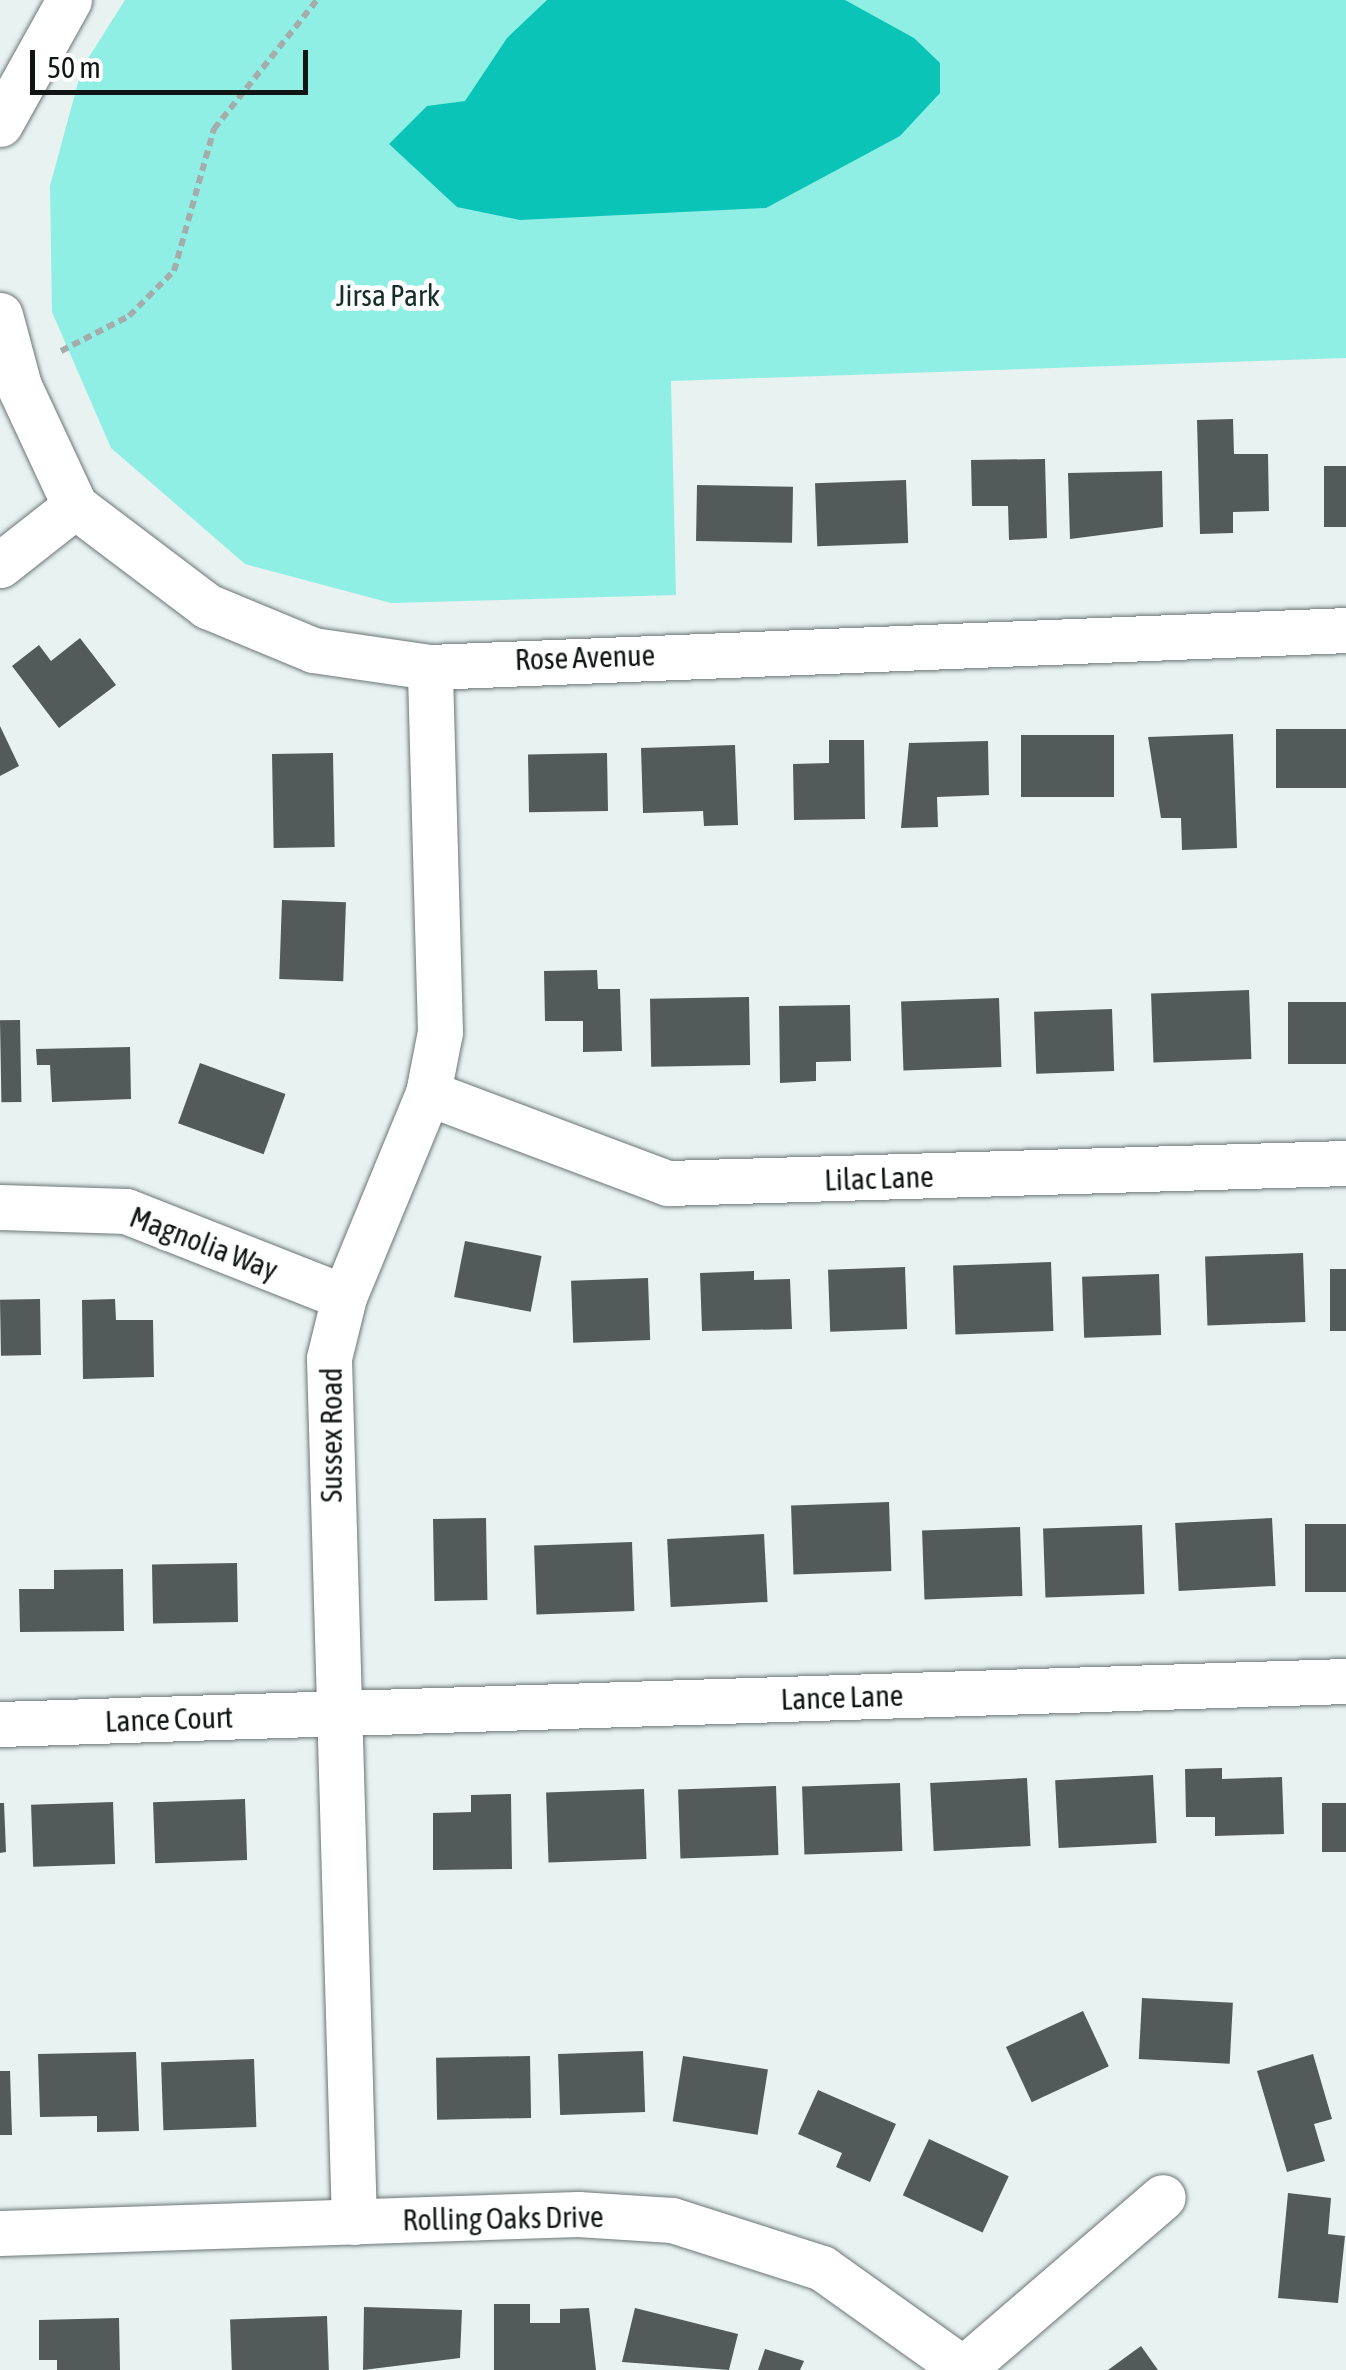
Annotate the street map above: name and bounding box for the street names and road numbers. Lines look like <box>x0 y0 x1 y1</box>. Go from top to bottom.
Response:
street label: Rose Avenue <box>514 637 656 677</box>
street label: Lilac Lane <box>824 1158 934 1198</box>
street label: Magnolia Way <box>125 1198 283 1288</box>
street label: Sussex Road <box>313 1367 349 1503</box>
street label: Lance Lane <box>780 1677 904 1717</box>
street label: Lance Court <box>104 1699 234 1739</box>
street label: Rolling Oaks Drive <box>402 2198 604 2238</box>

